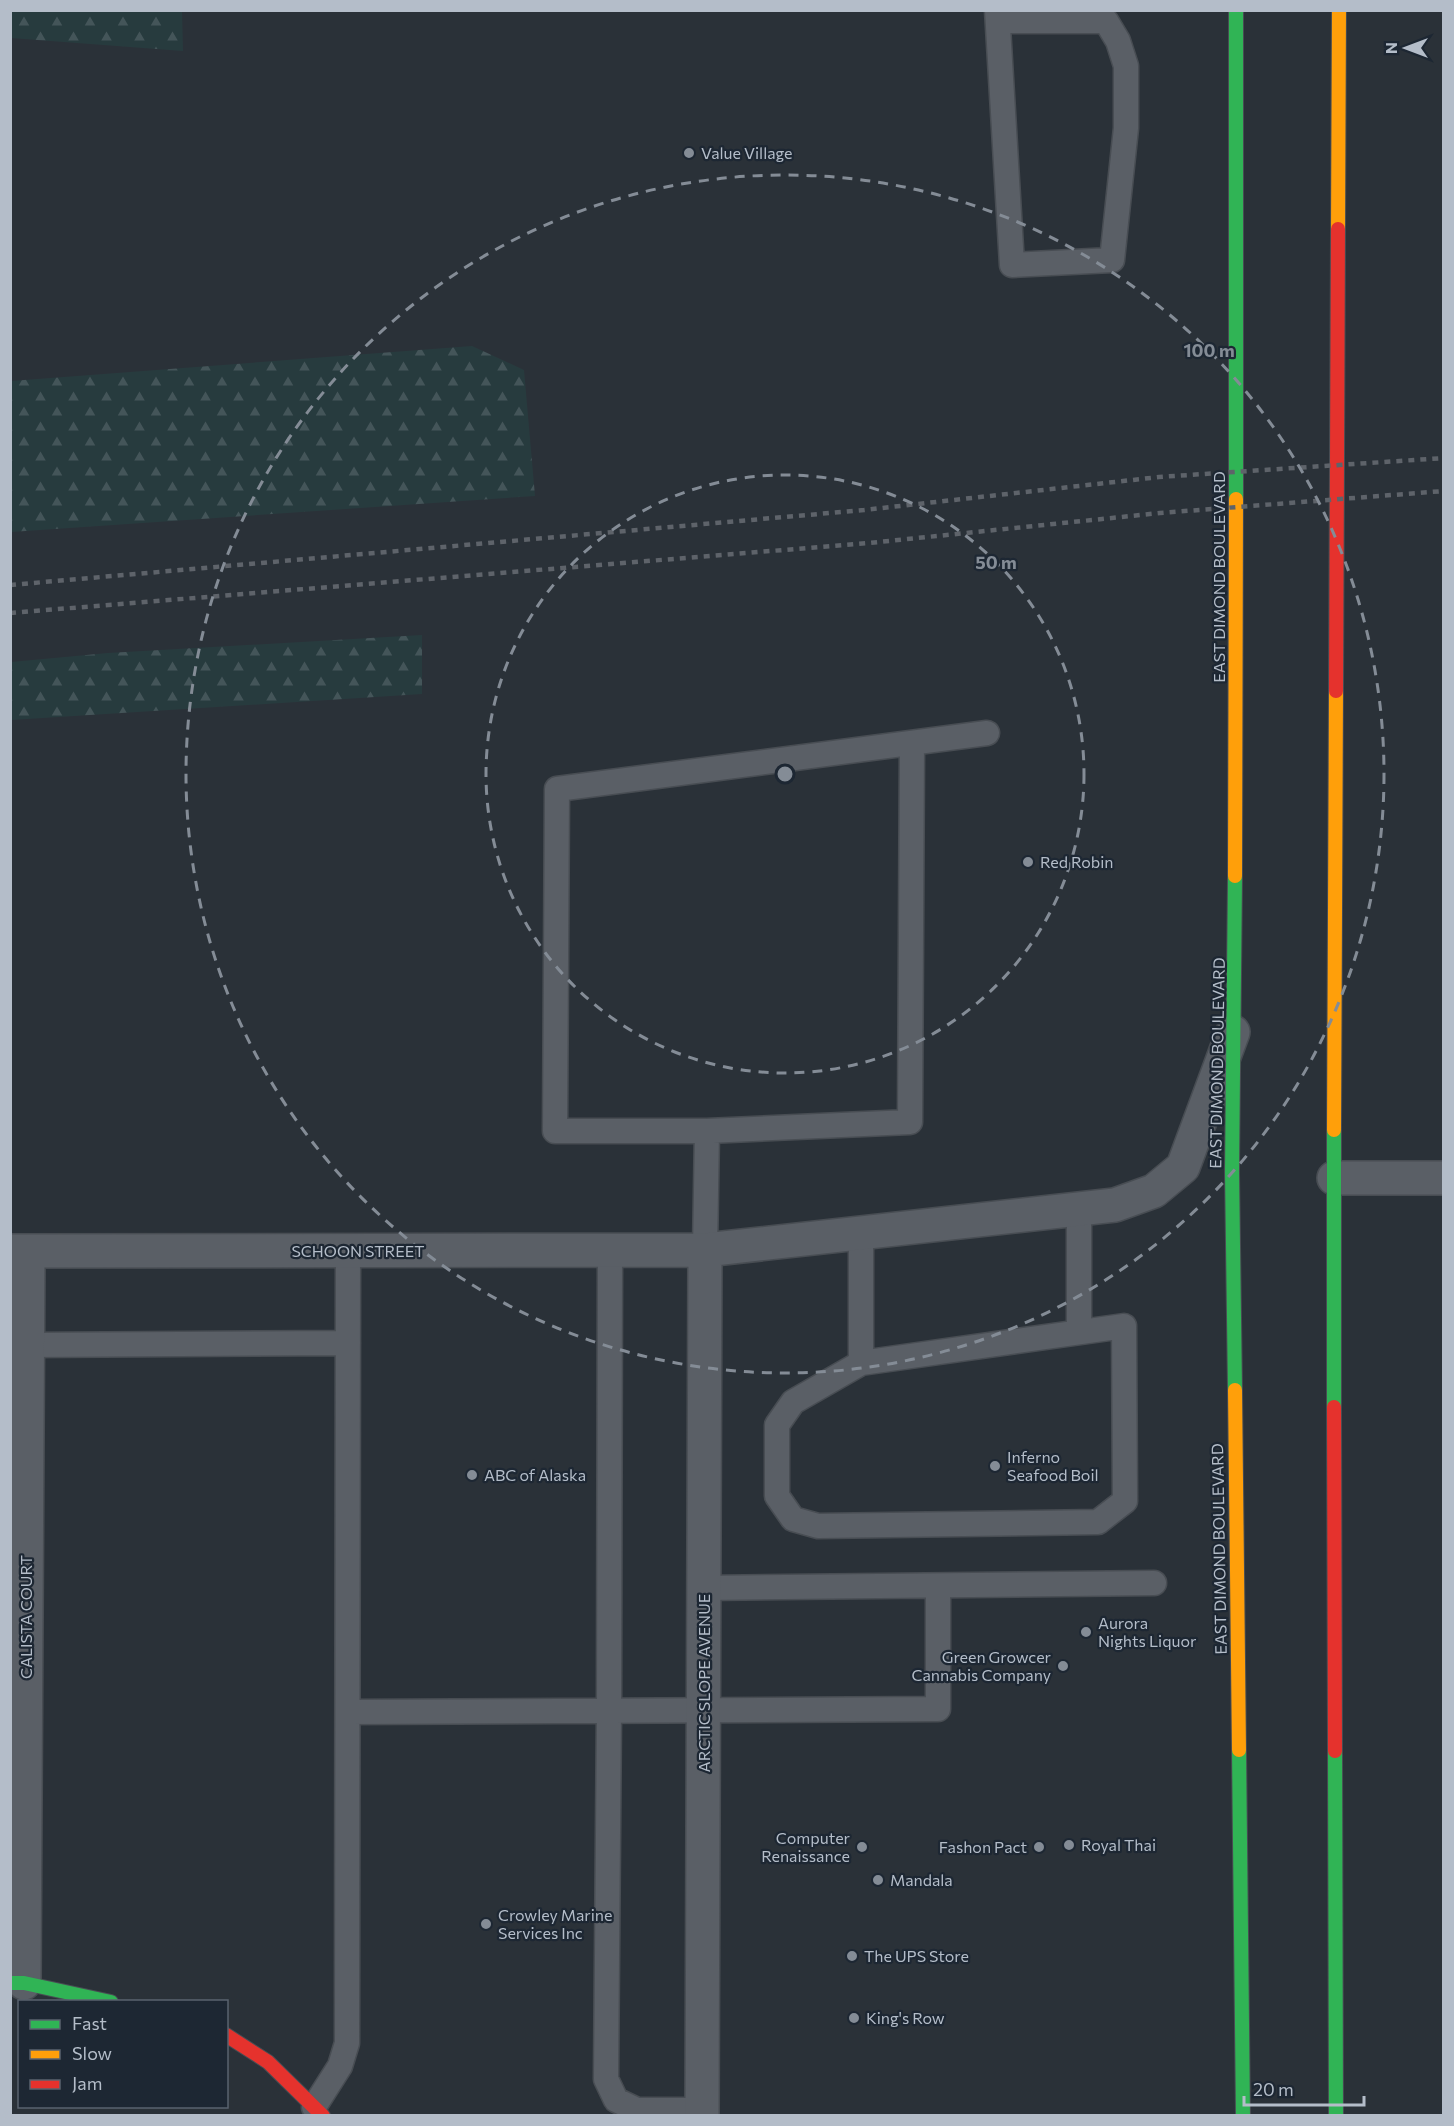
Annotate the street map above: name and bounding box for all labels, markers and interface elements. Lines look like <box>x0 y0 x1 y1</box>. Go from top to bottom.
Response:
north arrow <box>1376 18 1436 78</box>
text: N <box>1381 42 1400 54</box>
place label: Value Village <box>701 143 793 162</box>
marker: Value Village <box>682 146 696 160</box>
text: 100 m <box>1183 339 1235 361</box>
street label: EAST DIMOND BOULEVARD <box>1209 471 1228 683</box>
text: 50 m <box>975 551 1017 573</box>
centre of rings <box>775 764 795 784</box>
place label: Red Robin <box>1040 852 1113 871</box>
marker: Red Robin <box>1021 855 1035 869</box>
street label: EAST DIMOND BOULEVARD <box>1205 957 1228 1169</box>
street label: SCHOON STREET <box>291 1241 425 1260</box>
street label: EAST DIMOND BOULEVARD <box>1207 1443 1230 1655</box>
place label: Inferno Seafood Boil <box>1007 1447 1099 1484</box>
marker: Inferno Seafood Boil <box>988 1459 1002 1473</box>
place label: ABC of Alaska <box>484 1465 586 1484</box>
marker: ABC of Alaska <box>465 1468 479 1482</box>
street label: CALISTA COURT <box>16 1555 35 1679</box>
street label: ARCTIC SLOPE AVENUE <box>694 1594 713 1772</box>
place label: Aurora Nights Liquor <box>1098 1613 1197 1650</box>
marker: Aurora Nights Liquor <box>1079 1625 1093 1639</box>
place label: Green Growcer Cannabis Company <box>911 1647 1052 1684</box>
marker: Green Growcer Cannabis Company <box>1056 1659 1070 1673</box>
place label: Computer Renaissance <box>761 1828 851 1865</box>
place label: Royal Thai <box>1081 1835 1156 1854</box>
place label: Fashon Pact <box>939 1837 1027 1856</box>
marker: Royal Thai <box>1062 1838 1076 1852</box>
marker: Computer Renaissance <box>855 1840 869 1854</box>
marker: Fashon Pact <box>1032 1840 1046 1854</box>
place label: Mandala <box>890 1870 953 1889</box>
marker: Mandala <box>871 1873 885 1887</box>
place label: Crowley Marine Services Inc <box>498 1905 612 1942</box>
marker: Crowley Marine Services Inc <box>479 1917 493 1931</box>
place label: The UPS Store <box>864 1946 969 1965</box>
marker: The UPS Store <box>845 1949 859 1963</box>
legend <box>18 2000 228 2108</box>
place label: King's Row <box>866 2008 945 2027</box>
marker: King's Row <box>847 2011 861 2025</box>
text: Fast <box>72 2012 107 2034</box>
text: Slow <box>72 2042 112 2064</box>
scale bar <box>1244 2069 1364 2107</box>
text: Jam <box>72 2072 102 2094</box>
text: 20 m <box>1253 2078 1294 2100</box>

